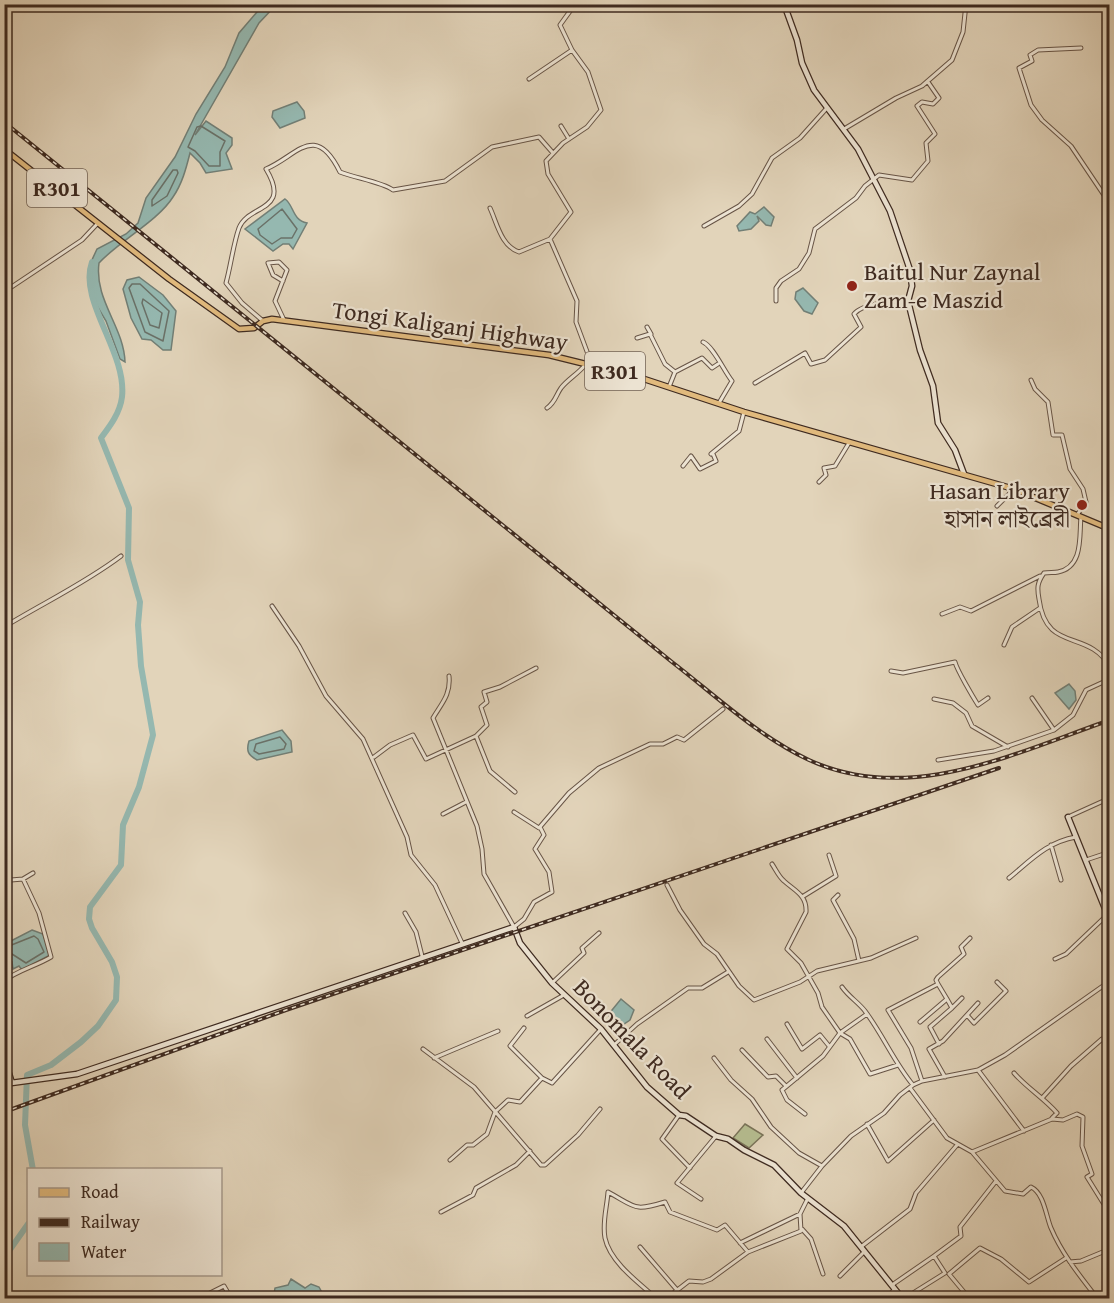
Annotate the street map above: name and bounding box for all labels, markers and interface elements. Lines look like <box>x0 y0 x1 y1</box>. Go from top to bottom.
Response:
road number: R301 <box>27 169 87 207</box>
place label: Baitul Nur Zaynal Zam-e Maszid <box>864 254 1041 317</box>
marker: Baitul Nur Zaynal Zam-e Maszid <box>845 279 859 293</box>
street label: Tongi Kaliganj Highway <box>330 292 570 359</box>
road number: R301 <box>585 352 645 390</box>
place label: Hasan Library হাসান লাইব্রেরী <box>929 473 1070 536</box>
marker: Hasan Library হাসান লাইব্রেরী <box>1075 498 1089 512</box>
street label: Bonomala Road <box>566 970 699 1107</box>
legend <box>27 1168 222 1276</box>
text: Road <box>81 1178 119 1205</box>
text: Railway <box>81 1208 140 1235</box>
text: Water <box>81 1238 127 1265</box>

